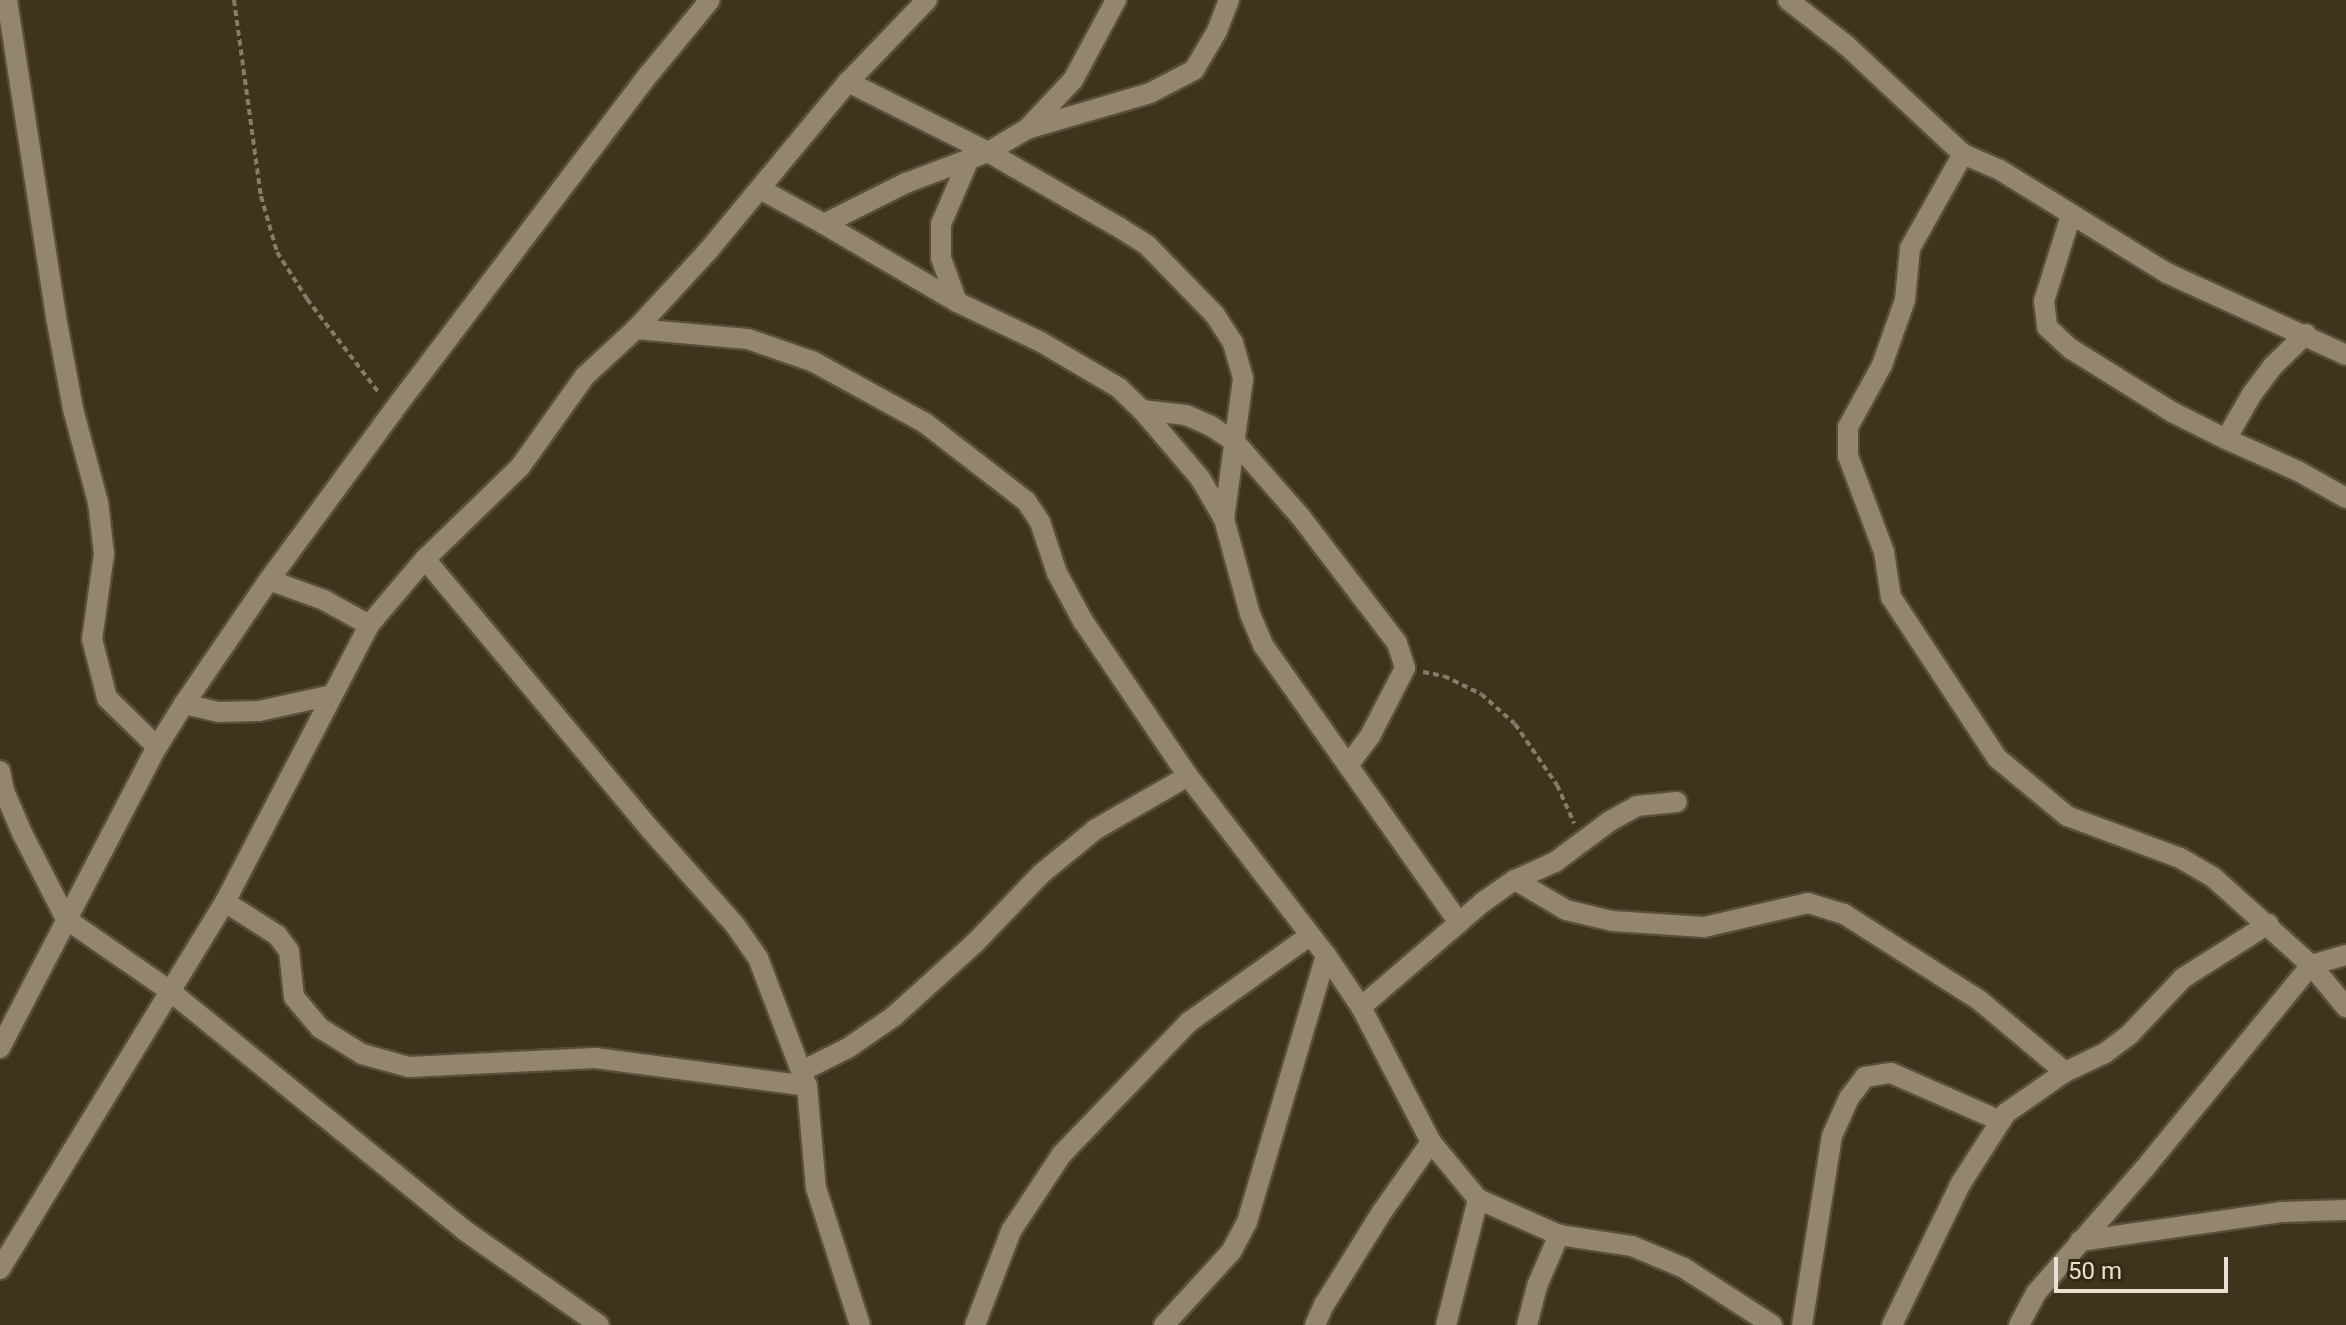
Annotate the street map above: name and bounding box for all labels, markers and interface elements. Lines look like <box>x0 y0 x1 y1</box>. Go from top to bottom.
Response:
scale bar <box>2058 1241 2232 1291</box>
text: 50 m <box>2068 1257 2122 1285</box>

